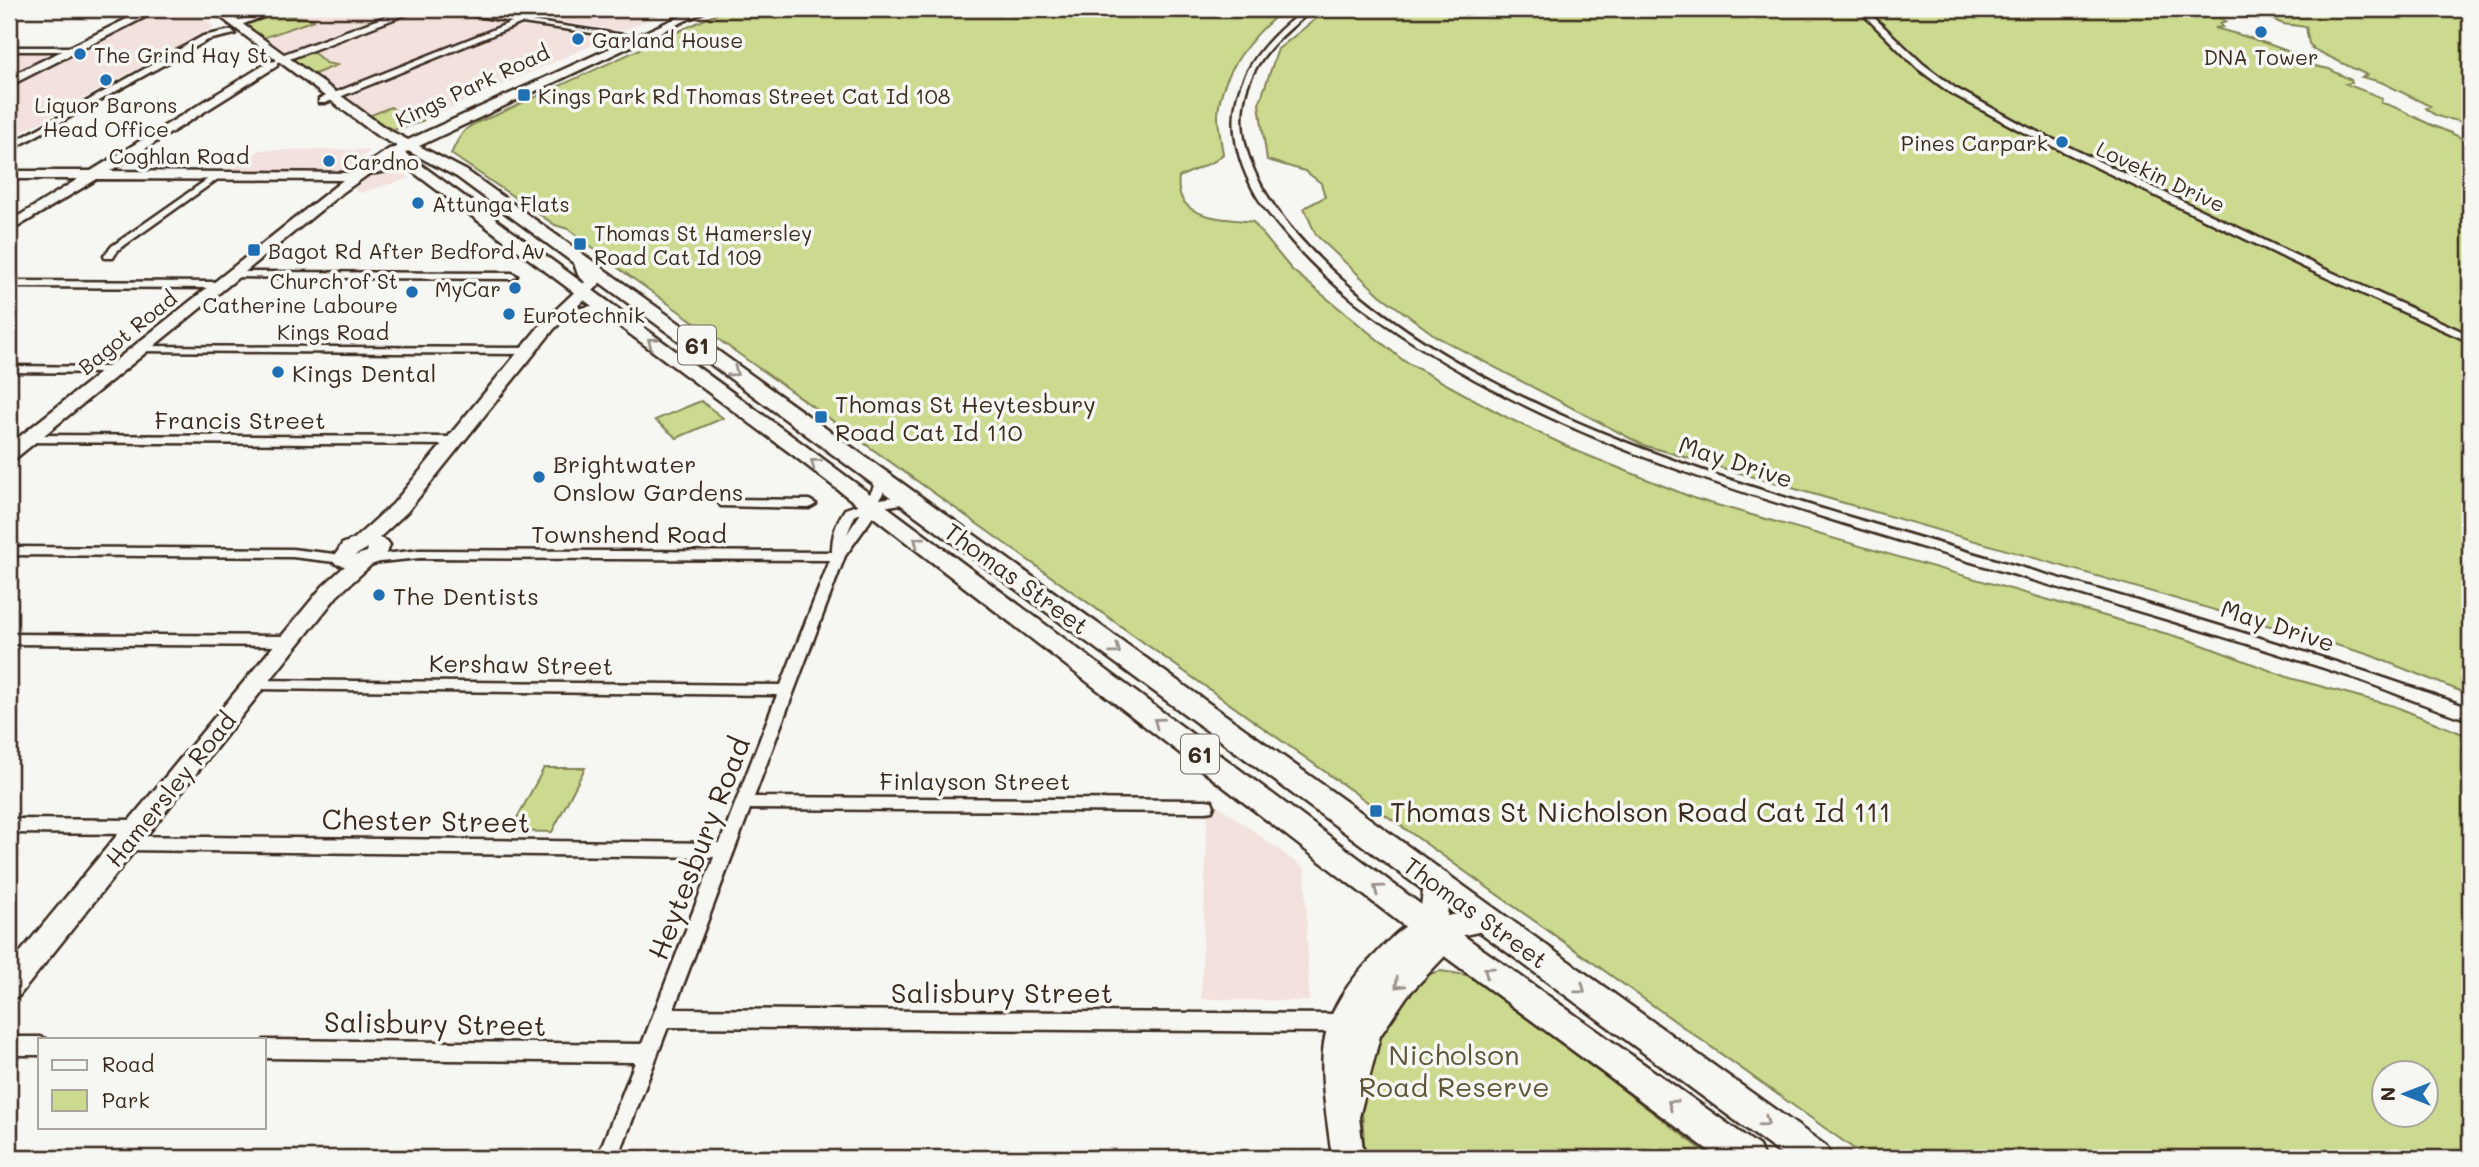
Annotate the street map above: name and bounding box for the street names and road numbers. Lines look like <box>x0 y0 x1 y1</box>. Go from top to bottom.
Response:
street label: Kings Park Road <box>391 38 553 132</box>
street label: Lovekin Drive <box>2092 134 2230 218</box>
street label: Coghlan Road <box>109 142 249 169</box>
street label: Bagot Road <box>72 284 182 380</box>
street label: Kings Road <box>277 318 389 345</box>
road number: 61 <box>678 326 716 364</box>
street label: Francis Street <box>155 404 325 435</box>
street label: May Drive <box>1675 428 1797 494</box>
street label: Thomas Street <box>939 515 1095 641</box>
street label: Townshend Road <box>531 518 727 549</box>
street label: May Drive <box>2217 592 2339 658</box>
street label: Kershaw Street <box>429 647 613 681</box>
street label: Hamersley Road <box>98 705 242 873</box>
street label: Heytesbury Road <box>639 732 757 964</box>
road number: 61 <box>1181 734 1219 774</box>
street label: Finlayson Street <box>880 765 1070 796</box>
street label: Chester Street <box>321 800 531 840</box>
street label: Thomas Street <box>1398 849 1554 975</box>
street label: Salisbury Street <box>891 974 1113 1010</box>
street label: Salisbury Street <box>324 1003 546 1043</box>

